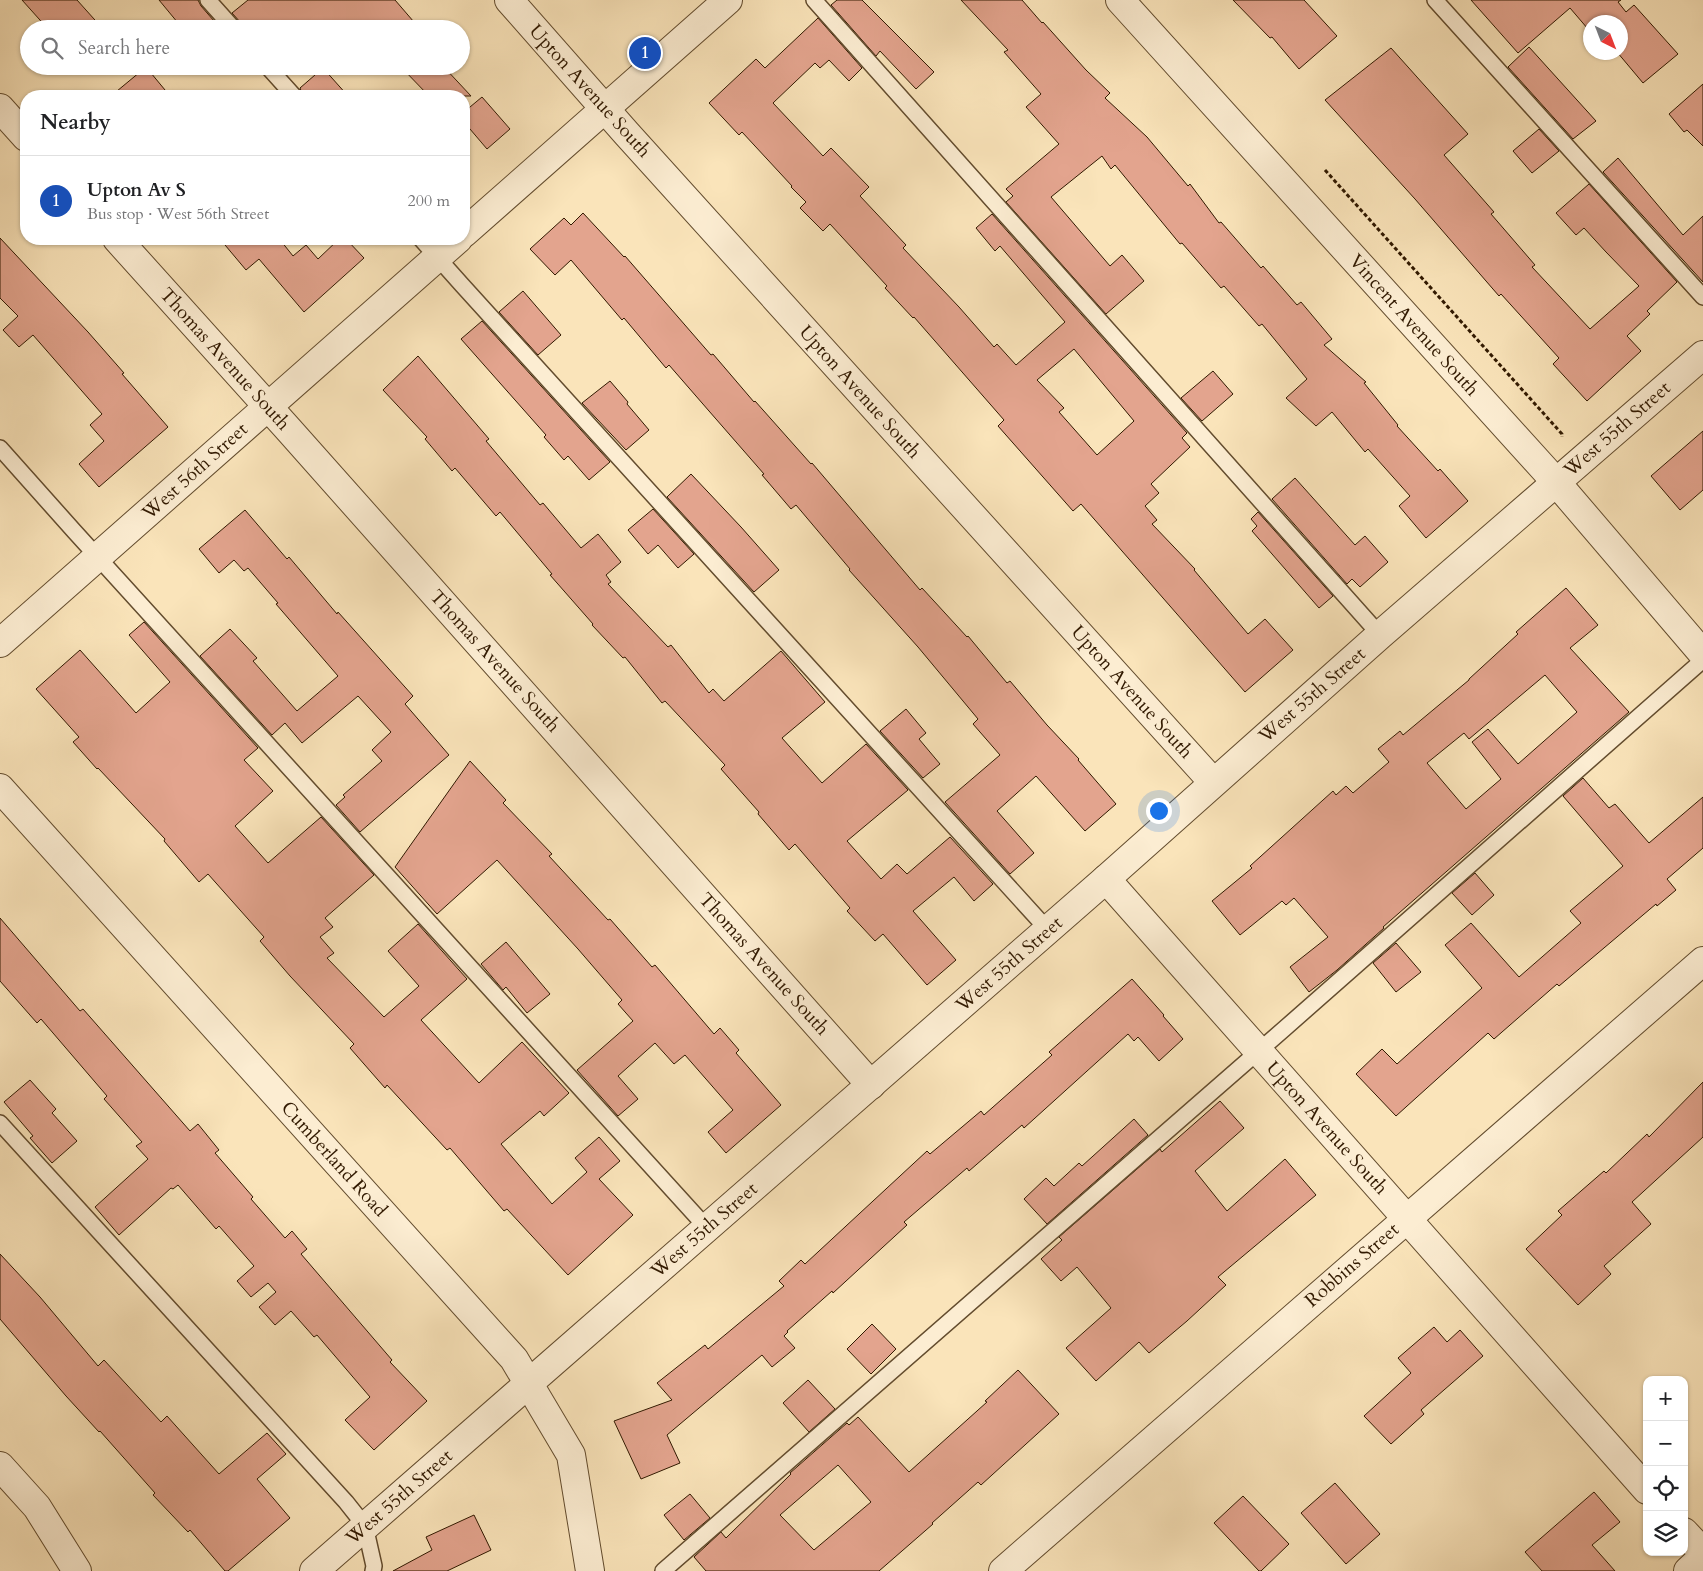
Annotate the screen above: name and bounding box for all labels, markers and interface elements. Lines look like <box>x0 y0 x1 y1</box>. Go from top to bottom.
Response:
north arrow <box>1583 15 1628 60</box>
street label: Upton Avenue South <box>523 19 657 164</box>
search box <box>20 20 470 75</box>
icon: search <box>38 34 66 62</box>
pin: 1 <box>629 34 661 72</box>
text: Search here <box>78 35 170 61</box>
text: Nearby <box>40 108 111 137</box>
text: Upton Av S <box>87 177 186 203</box>
text: 1 <box>52 190 60 212</box>
text: 200 m <box>408 190 450 212</box>
text: Bus stop · West 56th Street <box>87 203 269 225</box>
street label: Vincent Avenue South <box>1343 248 1485 402</box>
street label: Thomas Avenue South <box>154 282 297 436</box>
street label: Upton Avenue South <box>793 320 927 465</box>
street label: West 55th Street <box>1557 375 1676 483</box>
street label: West 56th Street <box>136 417 253 526</box>
street label: Thomas Avenue South <box>424 584 567 738</box>
street label: Upton Avenue South <box>1065 620 1199 765</box>
street label: West 55th Street <box>1252 641 1371 749</box>
your location <box>1146 798 1172 824</box>
street label: Thomas Avenue South <box>693 887 836 1041</box>
street label: West 55th Street <box>949 910 1068 1018</box>
street label: Upton Avenue South <box>1260 1056 1394 1201</box>
street label: Cumberland Road <box>275 1095 393 1223</box>
street label: West 55th Street <box>644 1176 763 1284</box>
street label: Robbins Street <box>1299 1217 1405 1313</box>
map controls <box>1643 1376 1688 1556</box>
button: + <box>1643 1376 1688 1421</box>
button: − <box>1643 1421 1688 1466</box>
street label: West 55th Street <box>339 1443 458 1551</box>
button: locate <box>1643 1466 1688 1511</box>
button: layers <box>1643 1511 1688 1556</box>

